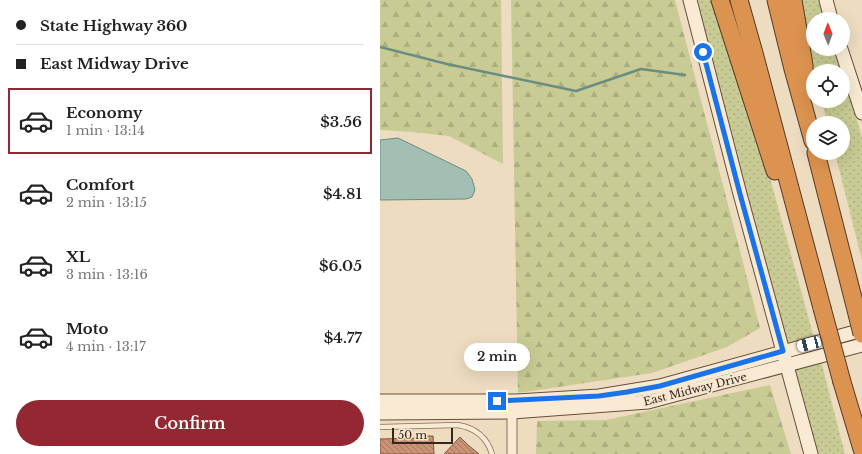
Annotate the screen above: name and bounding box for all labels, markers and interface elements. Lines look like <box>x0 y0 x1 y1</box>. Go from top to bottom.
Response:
north arrow <box>806 12 850 56</box>
map controls <box>806 12 850 160</box>
text: State Highway 360 <box>40 16 187 35</box>
route start <box>694 43 712 61</box>
text: East Midway Drive <box>40 54 189 73</box>
button: locate <box>806 64 850 108</box>
icon: car <box>18 103 54 139</box>
text: Economy <box>66 103 143 122</box>
text: $3.56 <box>320 112 362 131</box>
button: layers <box>806 116 850 160</box>
text: 1 min · 13:14 <box>66 122 145 139</box>
icon: car <box>18 175 54 211</box>
text: Comfort <box>66 175 134 194</box>
text: $4.81 <box>323 184 362 203</box>
text: 2 min · 13:15 <box>66 194 147 211</box>
icon: car <box>18 247 54 283</box>
text: XL <box>66 247 90 266</box>
text: $6.05 <box>319 256 362 275</box>
text: 3 min · 13:16 <box>66 266 148 283</box>
icon: car <box>18 319 54 355</box>
text: Moto <box>66 319 108 338</box>
text: $4.77 <box>324 328 362 347</box>
car <box>796 335 822 353</box>
text: 4 min · 13:17 <box>66 338 146 355</box>
callout: 2 min <box>464 343 530 371</box>
text: 2 min <box>477 348 517 365</box>
street label: East Midway Drive <box>642 369 748 409</box>
route end <box>488 392 506 410</box>
button: Confirm <box>16 400 364 446</box>
scale bar <box>392 426 453 445</box>
text: 50 m <box>398 428 427 442</box>

